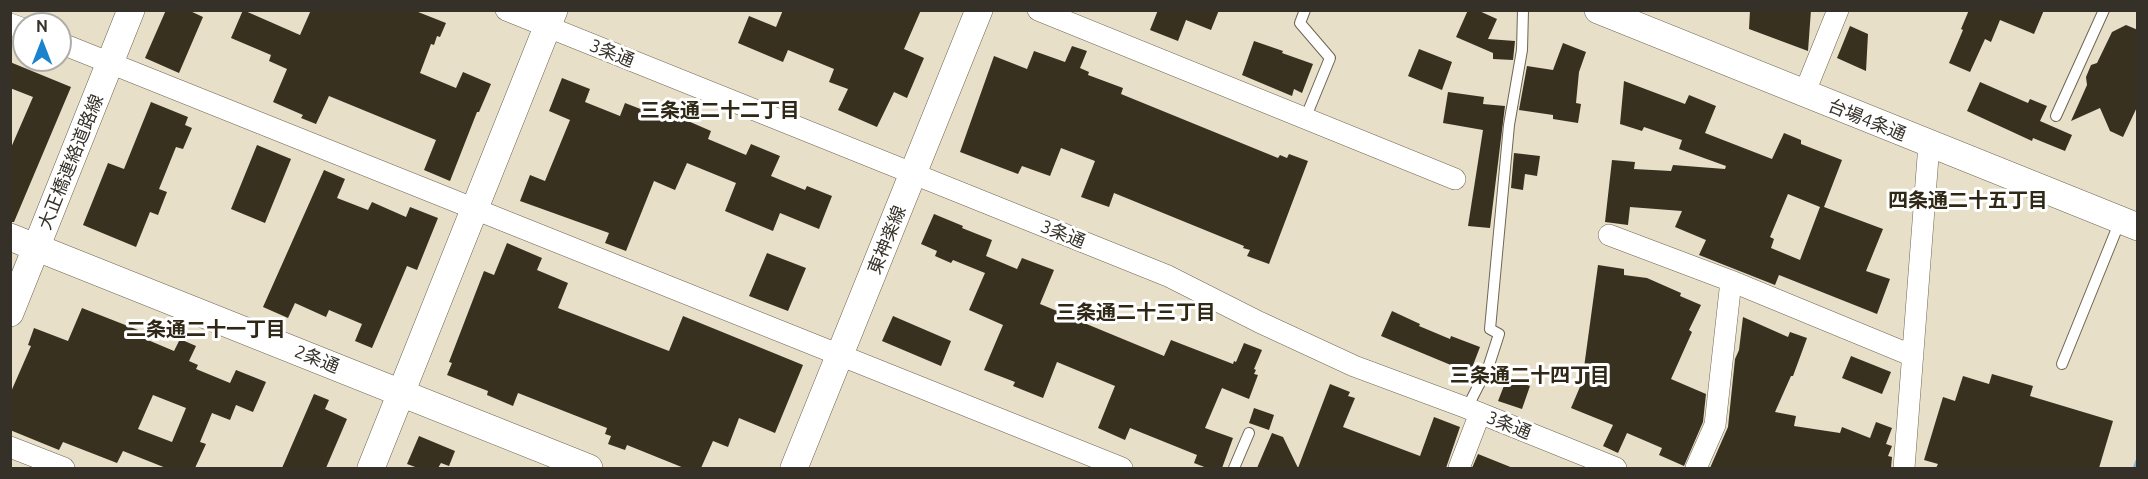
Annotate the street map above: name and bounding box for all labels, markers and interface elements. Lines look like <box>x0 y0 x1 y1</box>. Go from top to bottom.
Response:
north arrow <box>12 12 72 72</box>
text: N <box>36 17 48 35</box>
street label: 3条通 <box>587 34 637 72</box>
street label: 大正橋連絡道路線 <box>34 91 108 233</box>
street label: 台場4条通 <box>1825 95 1909 145</box>
district label: 三条通二十二丁目 <box>640 98 800 122</box>
district label: 四条通二十五丁目 <box>1888 188 2048 212</box>
street label: 東神楽線 <box>864 203 910 277</box>
street label: 3条通 <box>1038 215 1088 253</box>
district label: 三条通二十三丁目 <box>1056 300 1216 324</box>
district label: 二条通二十一丁目 <box>126 317 286 341</box>
street label: 2条通 <box>292 340 342 378</box>
district label: 三条通二十四丁目 <box>1450 363 1610 387</box>
street label: 3条通 <box>1484 406 1534 444</box>

